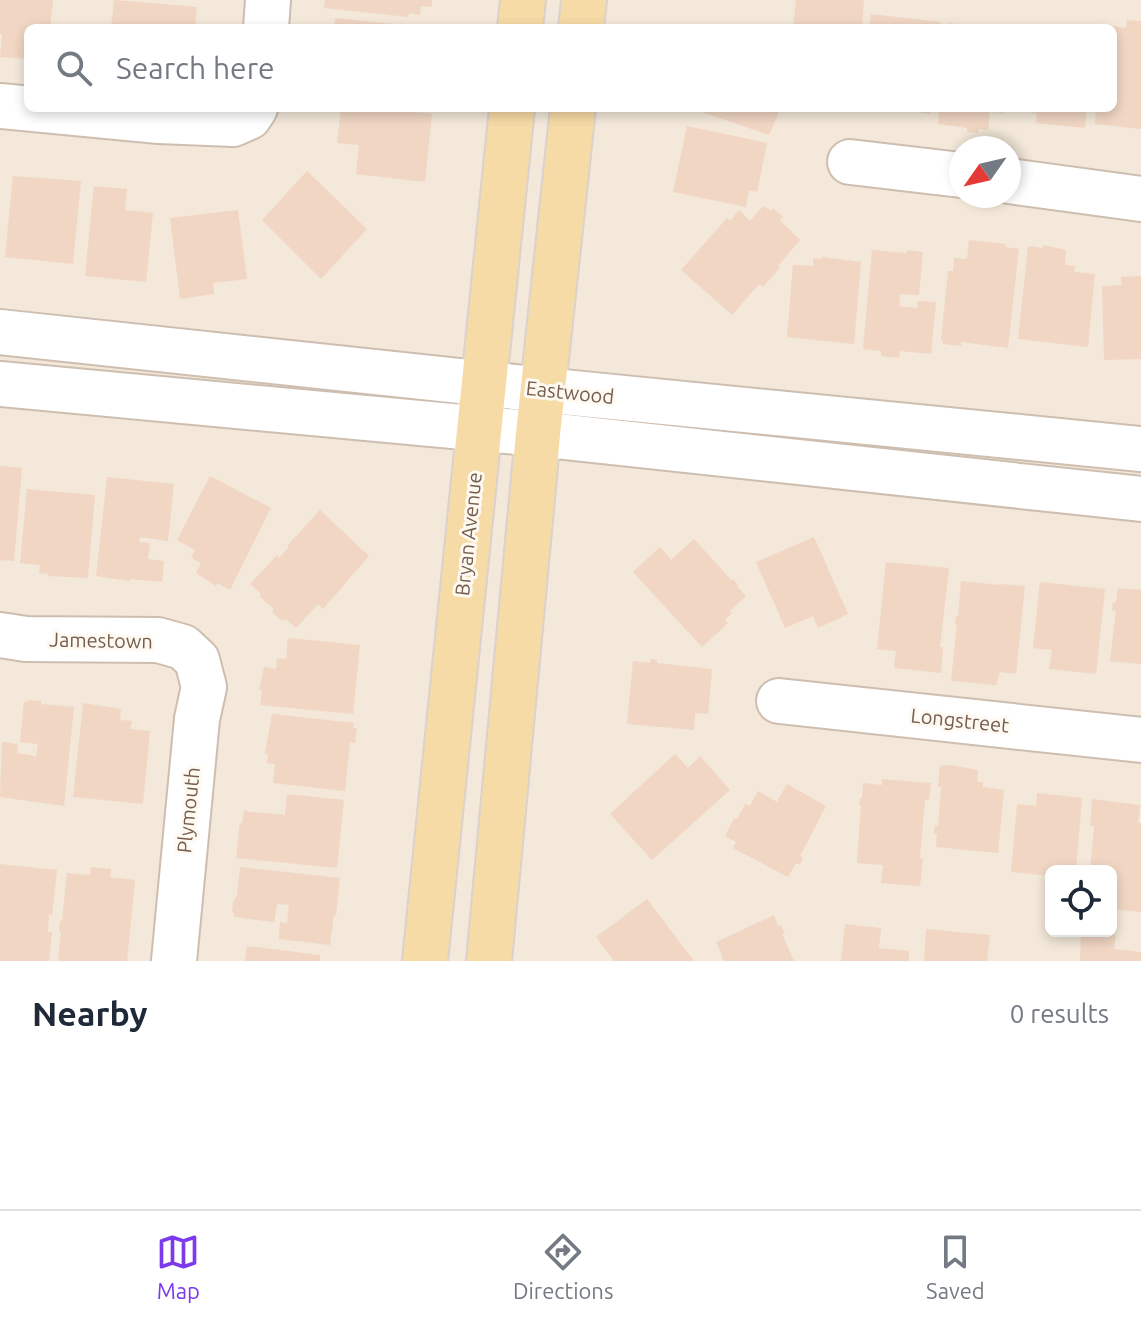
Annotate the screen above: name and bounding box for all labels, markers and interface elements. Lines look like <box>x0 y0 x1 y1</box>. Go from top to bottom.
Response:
search box <box>24 24 1117 112</box>
icon: search <box>52 46 96 90</box>
text: Search here <box>116 51 275 85</box>
north arrow <box>949 136 1021 208</box>
street label: Eastwood <box>525 376 615 408</box>
street label: Bryan Avenue <box>450 471 486 597</box>
street label: Jamestown <box>49 628 153 652</box>
street label: Longstreet <box>910 703 1010 737</box>
street label: Plymouth <box>172 766 204 854</box>
map controls <box>1045 865 1117 937</box>
button: locate <box>1045 865 1117 937</box>
text: Nearby <box>32 994 147 1032</box>
text: 0 results <box>1010 999 1109 1028</box>
tab: Map <box>156 1230 200 1303</box>
tab: Directions <box>513 1230 613 1303</box>
tab: Saved <box>926 1230 985 1303</box>

